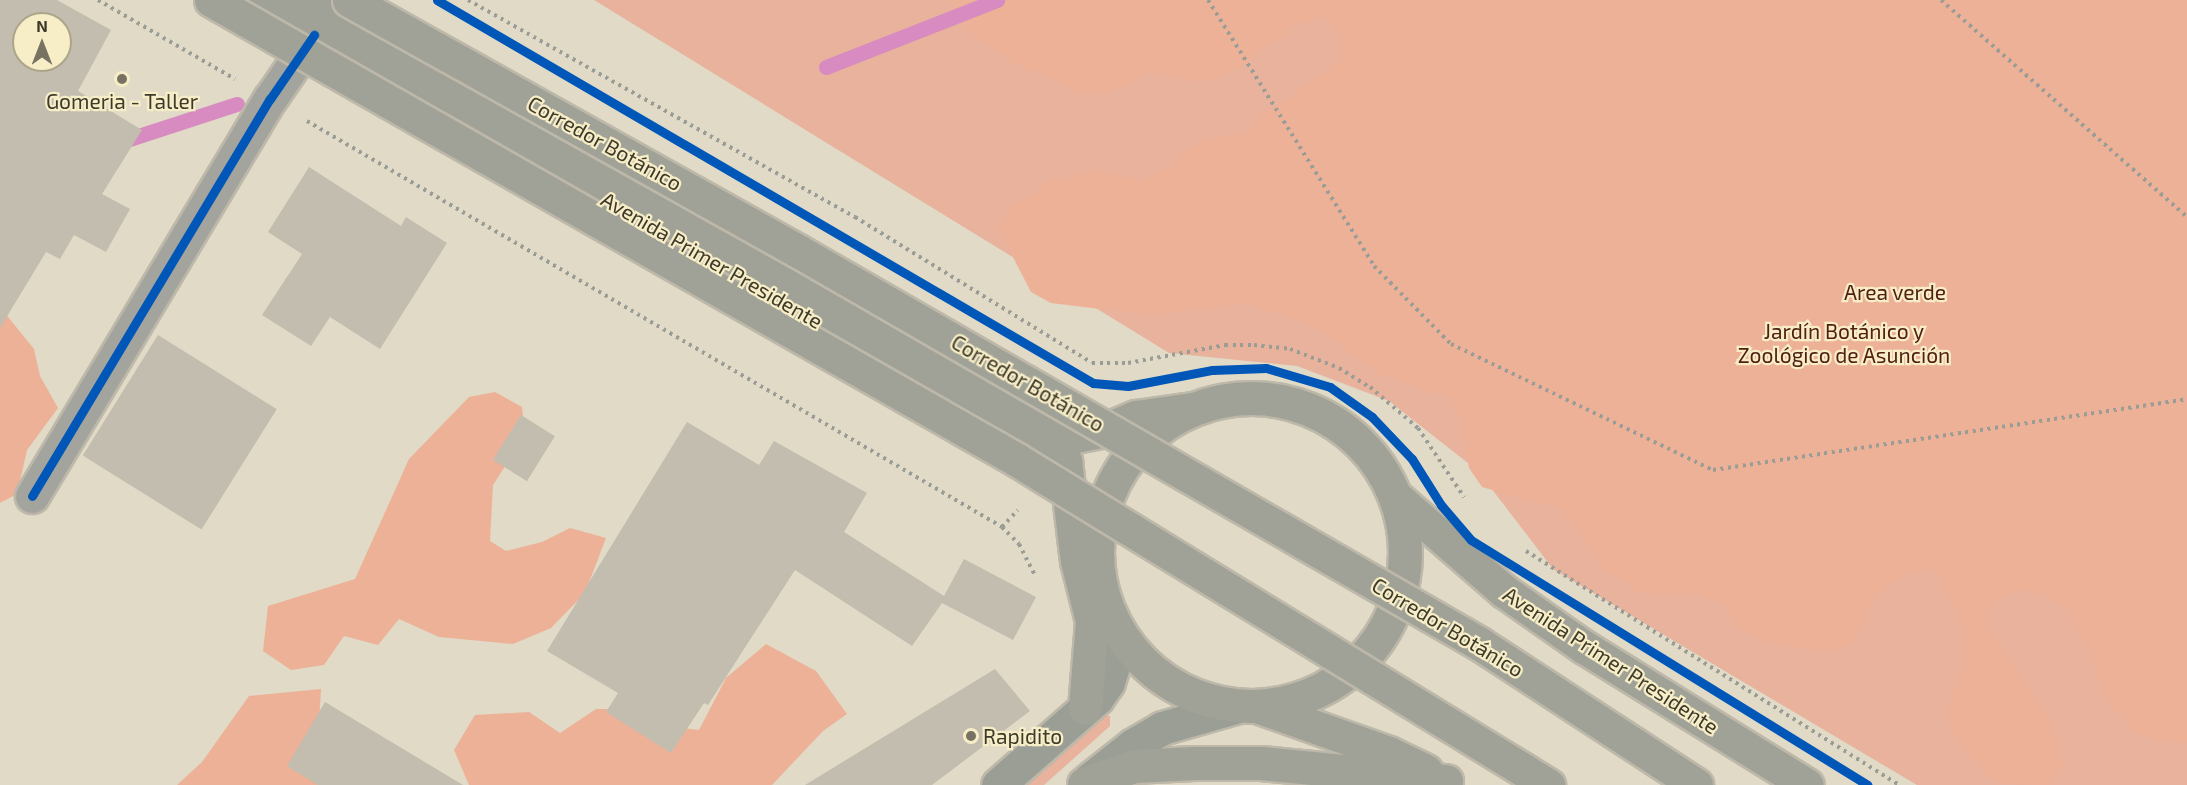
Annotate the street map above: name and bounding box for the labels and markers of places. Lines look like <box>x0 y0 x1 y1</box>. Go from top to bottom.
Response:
marker: Gomeria - Taller <box>115 72 129 86</box>
place label: Gomeria - Taller <box>46 88 198 114</box>
place label: Rapidito <box>983 723 1062 749</box>
marker: Rapidito <box>964 729 978 743</box>

